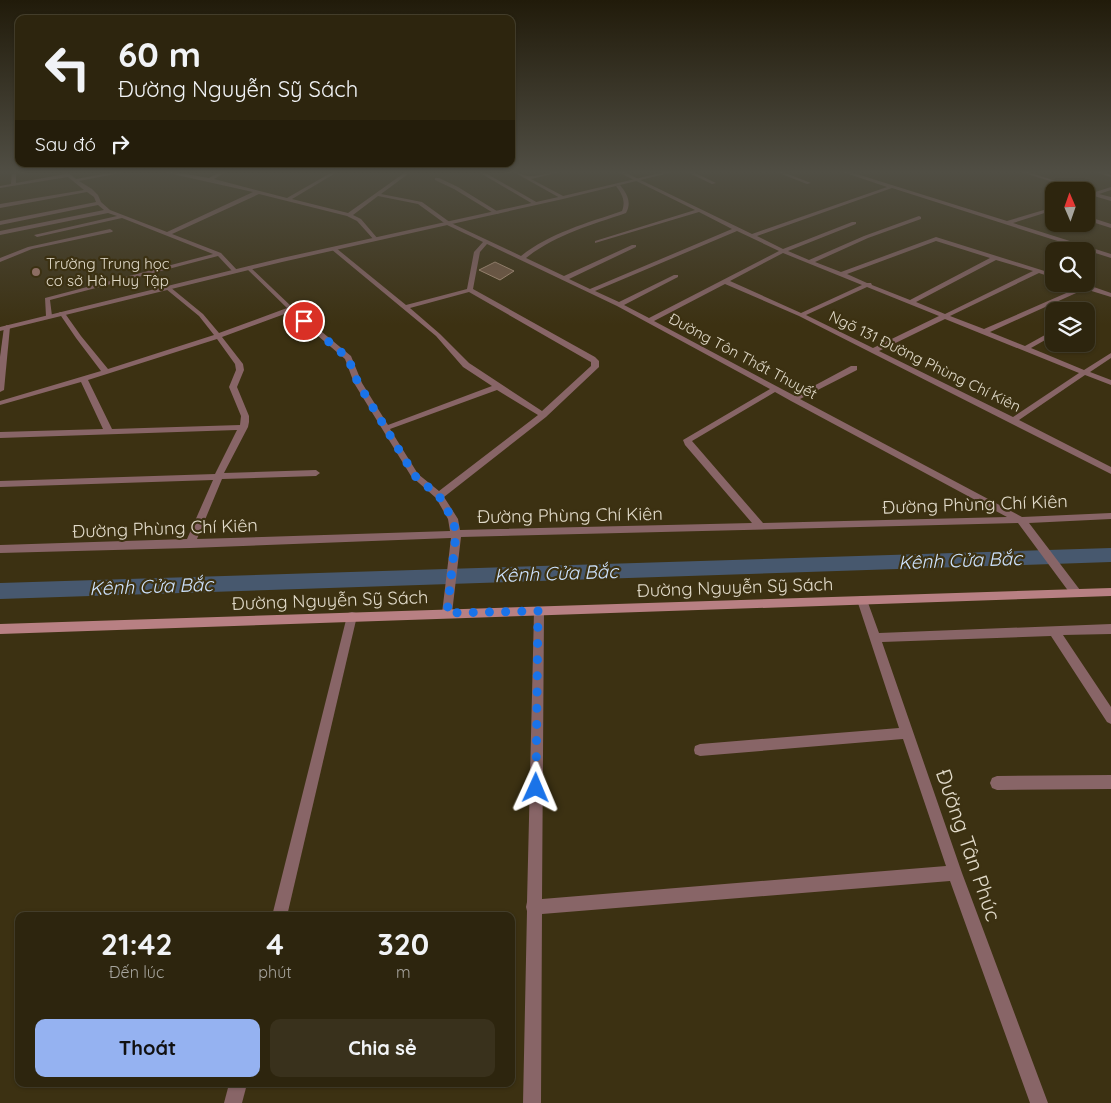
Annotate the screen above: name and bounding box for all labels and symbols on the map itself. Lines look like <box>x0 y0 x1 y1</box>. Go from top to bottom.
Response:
north arrow <box>1045 182 1095 232</box>
place label: Trường Trung học cơ sở Hà Huy Tập <box>46 254 170 290</box>
marker: Trường Trung học cơ sở Hà Huy Tập <box>30 266 42 278</box>
pin <box>283 300 325 342</box>
street label: Ngõ 131 Đường Phùng Chí Kiên <box>826 306 1024 416</box>
street label: Đường Tôn Thất Thuyết <box>666 309 820 403</box>
street label: Đường Phùng Chí Kiên <box>882 489 1068 519</box>
street label: Đường Phùng Chí Kiên <box>477 502 663 528</box>
street label: Đường Phùng Chí Kiên <box>72 513 258 543</box>
water label: Kênh Cửa Bắc <box>898 546 1024 574</box>
water label: Kênh Cửa Bắc <box>494 559 620 587</box>
water label: Kênh Cửa Bắc <box>89 572 215 600</box>
street label: Đường Nguyễn Sỹ Sách <box>636 572 834 602</box>
street label: Đường Nguyễn Sỹ Sách <box>231 585 429 615</box>
position arrow <box>509 761 561 813</box>
street label: Đường Tân Phúc <box>931 766 1007 925</box>

